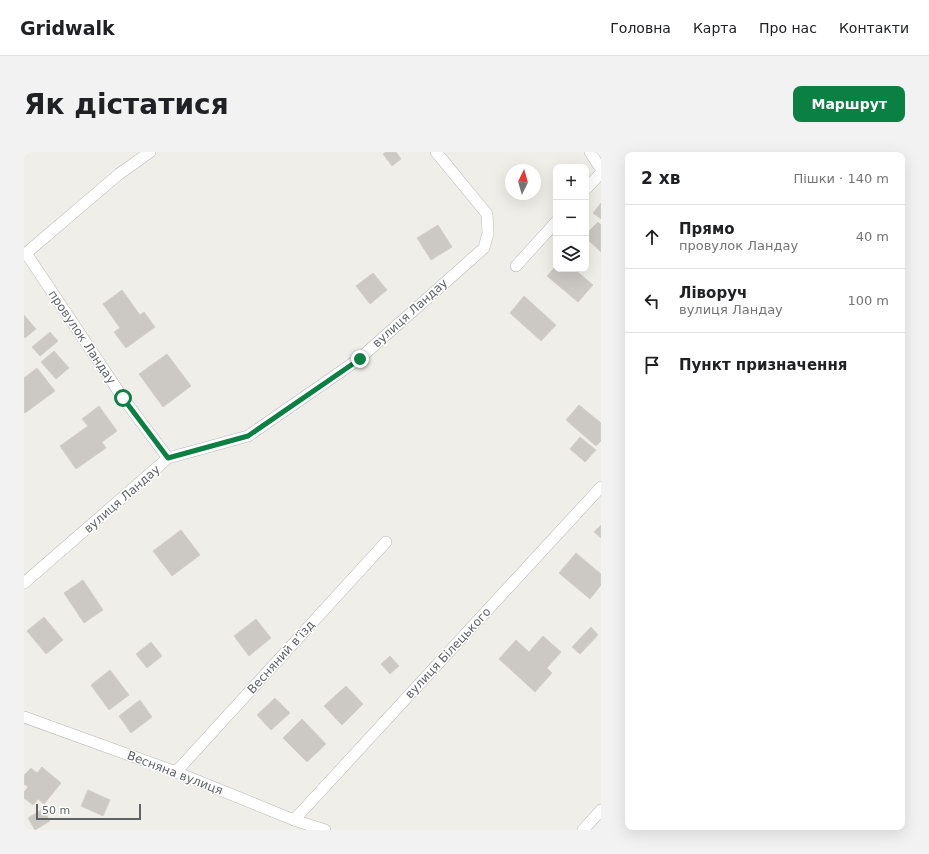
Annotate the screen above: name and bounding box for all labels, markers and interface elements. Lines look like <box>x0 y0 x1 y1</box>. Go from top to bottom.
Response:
text: Gridwalk <box>20 17 115 39</box>
text: Головна <box>610 20 671 36</box>
text: Карта <box>693 20 737 36</box>
text: Про нас <box>759 20 817 36</box>
text: Контакти <box>839 20 909 36</box>
button: Маршрут <box>793 86 905 122</box>
text: Як дістатися <box>24 88 229 121</box>
north arrow <box>505 164 541 200</box>
map controls <box>553 164 589 272</box>
button: + <box>553 164 589 200</box>
text: 2 хв <box>641 168 680 188</box>
text: Пішки · 140 m <box>793 171 889 186</box>
button: − <box>553 200 589 236</box>
text: Прямо <box>679 220 735 238</box>
icon: ahead <box>641 226 663 248</box>
text: 40 m <box>856 229 889 244</box>
button: layers <box>553 236 589 272</box>
text: провулок Ландау <box>679 238 798 253</box>
street label: вулиця Ландау <box>370 276 450 350</box>
text: Ліворуч <box>679 284 747 302</box>
street label: провулок Ландау <box>45 287 119 387</box>
icon: left <box>641 290 663 312</box>
text: 100 m <box>847 293 889 308</box>
text: вулиця Ландау <box>679 302 783 317</box>
route end <box>351 350 369 368</box>
icon: arrive <box>641 354 663 376</box>
text: Пункт призначення <box>679 356 847 374</box>
route start <box>114 389 132 407</box>
street label: вулиця Ландау <box>81 462 163 536</box>
street label: вулиця Білецького <box>402 605 494 701</box>
street label: Весняний вʼїзд <box>245 618 317 696</box>
street label: Весняна вулиця <box>125 748 225 798</box>
scale bar <box>36 802 141 821</box>
text: 50 m <box>42 804 70 817</box>

